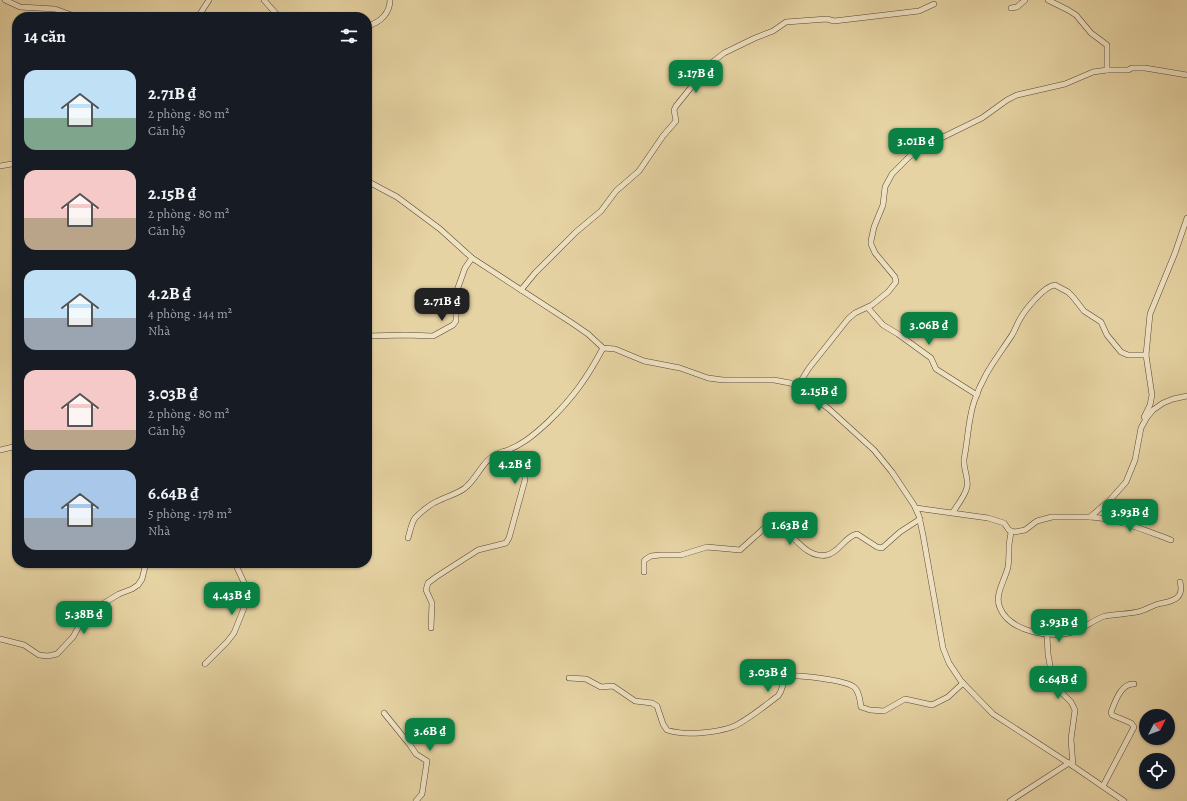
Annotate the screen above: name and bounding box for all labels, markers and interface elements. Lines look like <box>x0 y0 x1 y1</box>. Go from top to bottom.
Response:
text: 14 căn <box>24 25 66 48</box>
icon: filters <box>338 25 360 47</box>
pin: 3.17B ₫ <box>659 60 733 94</box>
text: 3.17B ₫ <box>678 64 714 81</box>
text: 2.71B ₫ <box>148 82 197 105</box>
icon: home <box>56 86 104 134</box>
text: 2 phòng · 80 m² <box>148 105 229 122</box>
text: Căn hộ <box>148 122 185 139</box>
pin: 3.01B ₫ <box>879 128 953 162</box>
text: 3.01B ₫ <box>897 132 935 149</box>
text: 2.15B ₫ <box>148 182 197 205</box>
icon: home <box>56 186 104 234</box>
text: 2 phòng · 80 m² <box>148 205 229 222</box>
text: Căn hộ <box>148 222 185 239</box>
text: 4.2B ₫ <box>148 282 191 305</box>
icon: home <box>56 286 104 334</box>
pin: 2.71B ₫ <box>405 288 479 322</box>
text: 2.71B ₫ <box>423 292 461 309</box>
text: 4 phòng · 144 m² <box>148 305 232 322</box>
pin: 3.06B ₫ <box>892 312 966 346</box>
text: 3.06B ₫ <box>910 316 948 333</box>
text: Nhà <box>148 322 170 339</box>
pin: 2.15B ₫ <box>782 378 856 412</box>
text: 3.03B ₫ <box>148 382 198 405</box>
text: 2.15B ₫ <box>800 382 838 399</box>
icon: home <box>56 386 104 434</box>
text: 2 phòng · 80 m² <box>148 405 229 422</box>
text: Căn hộ <box>148 422 185 439</box>
pin: 4.2B ₫ <box>482 451 548 485</box>
text: 4.2B ₫ <box>498 455 532 472</box>
text: 6.64B ₫ <box>148 482 199 505</box>
icon: home <box>56 486 104 534</box>
pin: 3.93B ₫ <box>1093 499 1167 533</box>
text: 3.93B ₫ <box>1111 503 1149 520</box>
text: 5 phòng · 178 m² <box>148 505 232 522</box>
pin: 1.63B ₫ <box>753 512 827 546</box>
text: 1.63B ₫ <box>772 516 808 533</box>
text: Nhà <box>148 522 170 539</box>
pin: 4.43B ₫ <box>195 582 269 616</box>
text: 4.43B ₫ <box>213 586 251 603</box>
pin: 5.38B ₫ <box>47 601 121 635</box>
text: 5.38B ₫ <box>65 605 103 622</box>
pin: 3.93B ₫ <box>1022 609 1096 643</box>
text: 3.93B ₫ <box>1040 613 1078 630</box>
pin: 3.03B ₫ <box>731 659 805 693</box>
text: 3.03B ₫ <box>749 663 787 680</box>
pin: 6.64B ₫ <box>1021 666 1095 700</box>
text: 6.64B ₫ <box>1039 670 1077 687</box>
north arrow <box>1139 709 1175 745</box>
map controls <box>1139 709 1175 789</box>
pin: 3.6B ₫ <box>397 718 463 752</box>
text: 3.6B ₫ <box>414 722 446 739</box>
button: locate <box>1139 753 1175 789</box>

